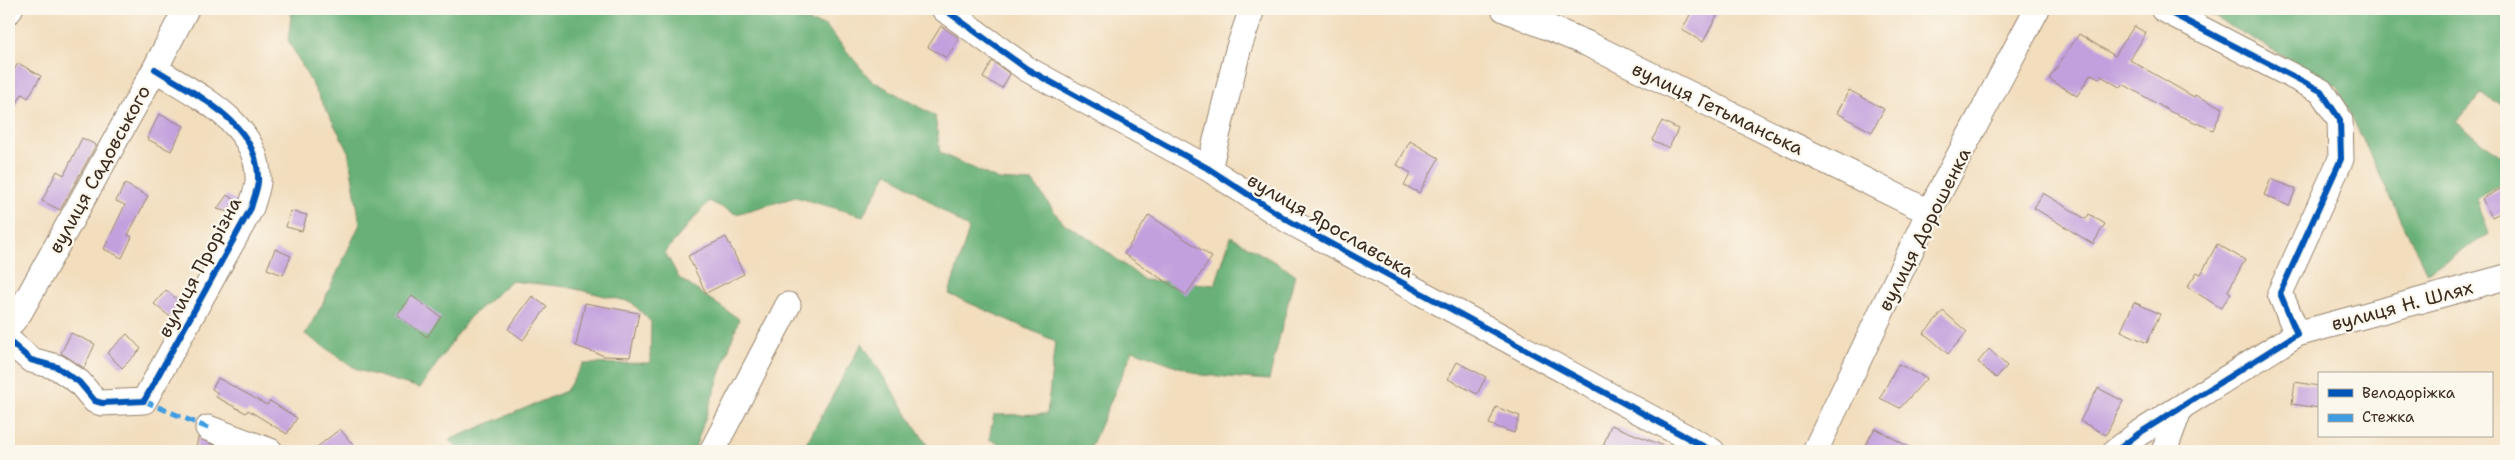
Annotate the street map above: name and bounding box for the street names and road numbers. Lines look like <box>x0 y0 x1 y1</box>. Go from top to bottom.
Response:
street label: вулиця Гетьманська <box>1628 56 1808 161</box>
street label: вулиця Садовського <box>43 81 156 258</box>
street label: вулиця Дорошенка <box>1872 143 1977 315</box>
street label: вулиця Ярославська <box>1243 167 1419 284</box>
street label: вулиця Прорізна <box>152 193 247 342</box>
street label: вулиця Н. Шлях <box>2329 275 2476 336</box>

